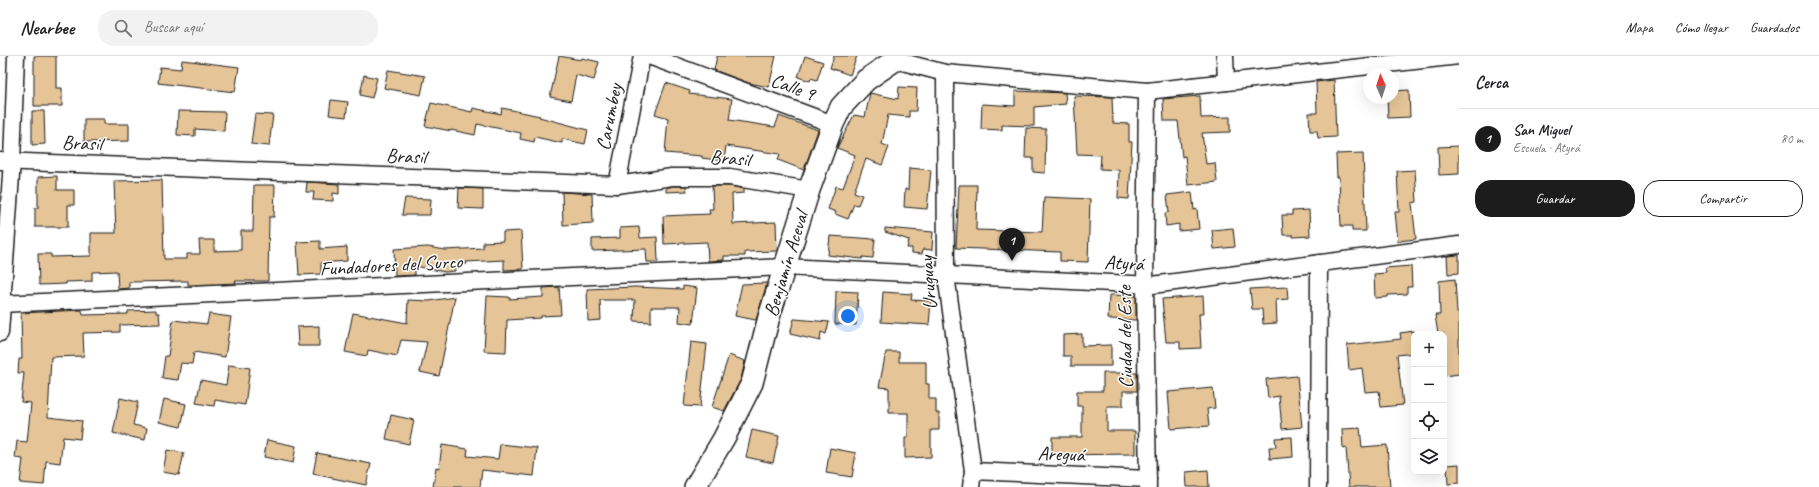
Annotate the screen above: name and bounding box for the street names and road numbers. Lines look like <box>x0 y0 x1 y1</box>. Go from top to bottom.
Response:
street label: Calle 9 <box>767 68 820 107</box>
street label: Carumbey <box>590 80 628 152</box>
street label: Brasil <box>61 130 106 156</box>
street label: Brasil <box>385 143 430 169</box>
street label: Brasil <box>709 144 755 172</box>
street label: Benjamín Aceval <box>758 205 815 319</box>
street label: Fundadores del Surco <box>319 249 464 281</box>
street label: Atyrá <box>1104 249 1147 277</box>
street label: Uruguay <box>913 253 943 311</box>
street label: Ciudad del Este <box>1112 284 1138 389</box>
street label: Areguá <box>1037 441 1087 467</box>

